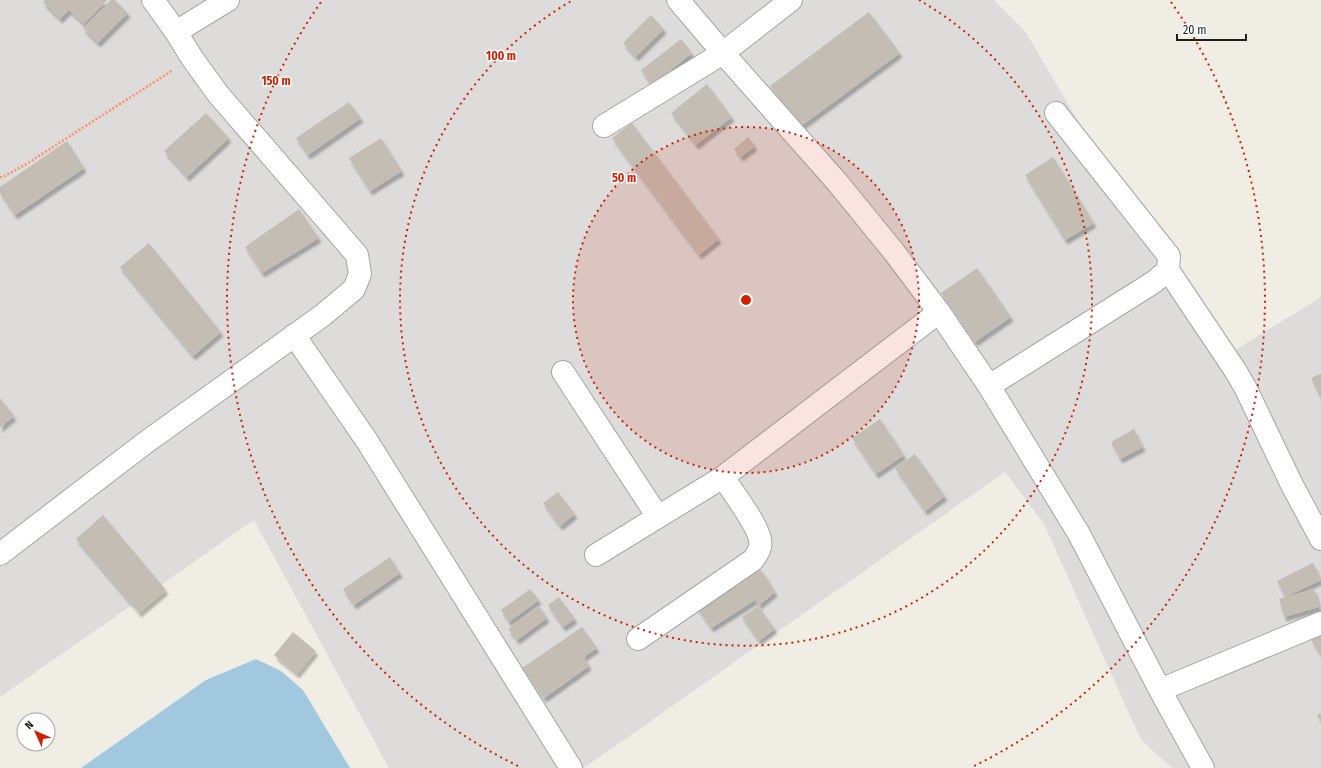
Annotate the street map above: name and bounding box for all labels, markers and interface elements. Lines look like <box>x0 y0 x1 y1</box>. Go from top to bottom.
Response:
scale bar <box>1177 16 1246 42</box>
text: 20 m <box>1183 23 1207 37</box>
text: 100 m <box>486 49 516 63</box>
text: 150 m <box>261 74 291 88</box>
text: 50 m <box>612 171 636 185</box>
centre of rings <box>739 293 753 307</box>
north arrow <box>16 712 56 752</box>
text: N <box>22 718 36 732</box>

